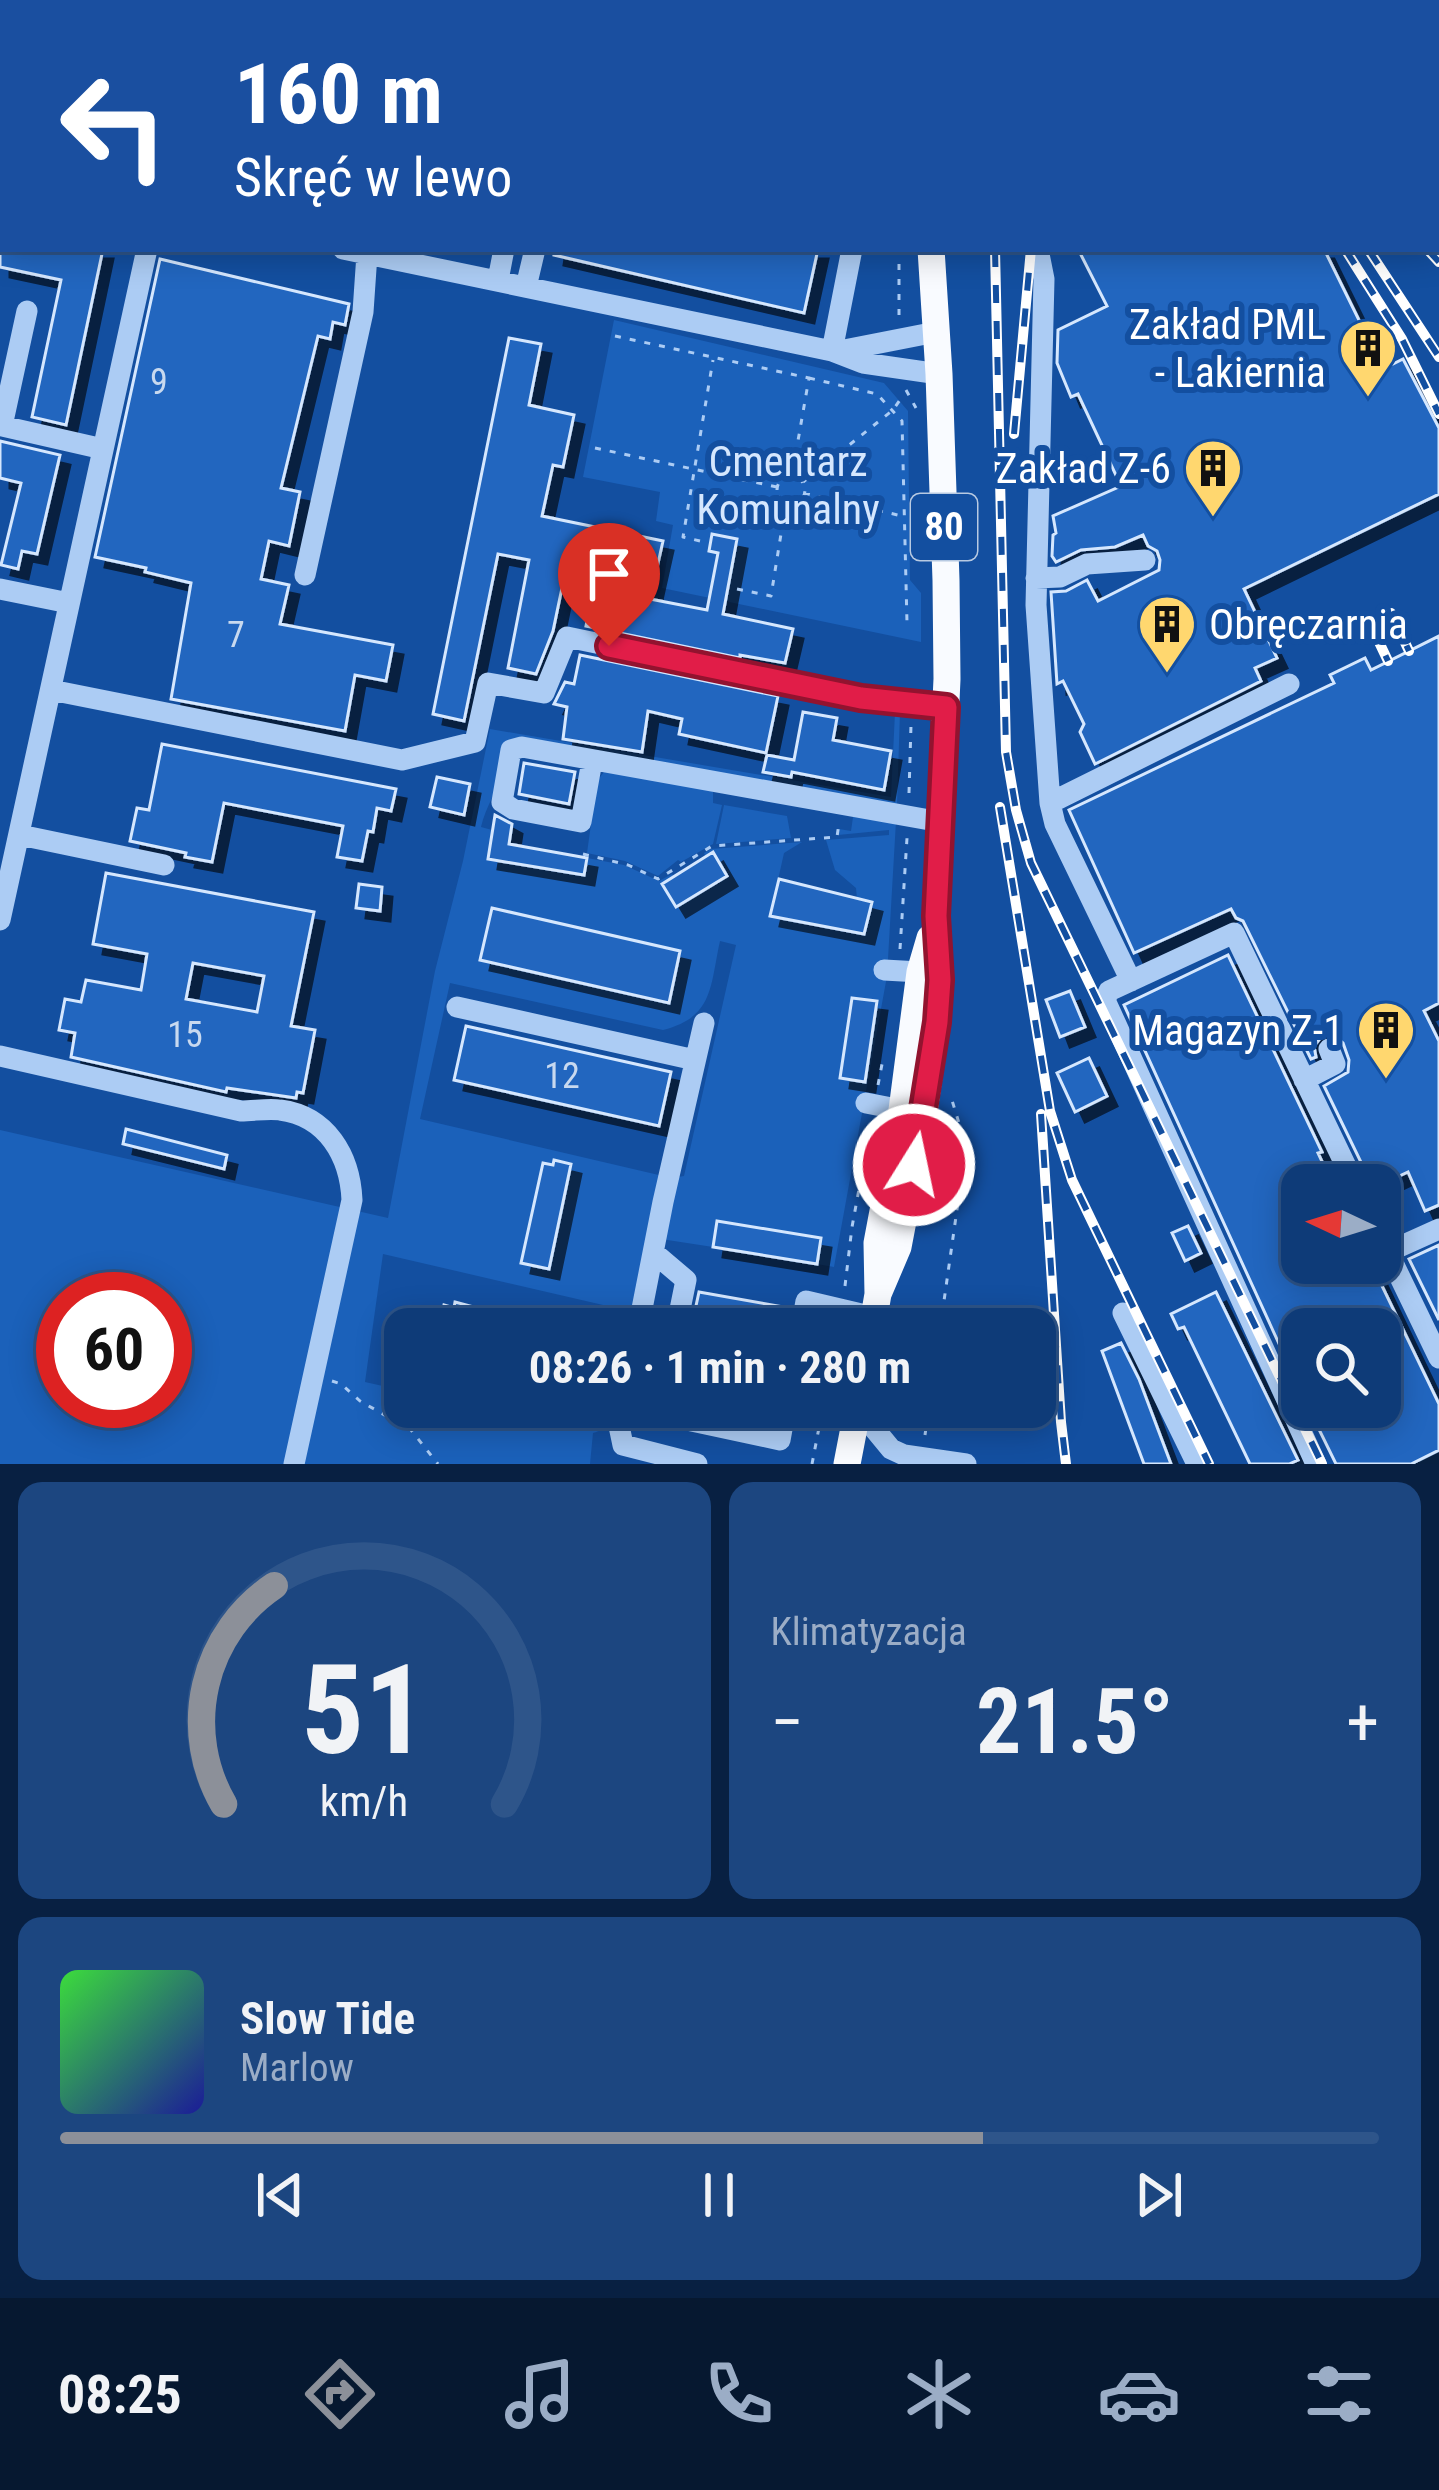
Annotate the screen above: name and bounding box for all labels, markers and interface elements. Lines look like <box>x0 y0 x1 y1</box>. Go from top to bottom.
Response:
text: 160 m <box>234 45 443 144</box>
icon: left <box>36 48 192 204</box>
text: Skręć w lewo <box>234 146 512 209</box>
place label: Zakład PML - Lakiernia <box>1129 300 1326 397</box>
building icon: Zakład PML - Lakiernia <box>1337 317 1399 399</box>
house number: 9 <box>150 361 168 403</box>
park label: Cmentarz Komunalny <box>696 437 880 534</box>
building icon: Zakład Z-6 <box>1182 437 1244 519</box>
place label: Zakład Z-6 <box>996 444 1171 493</box>
road number: 80 <box>911 494 977 560</box>
pin <box>558 523 660 646</box>
icon: arrive <box>576 541 642 607</box>
building icon: Obręczarnia <box>1136 593 1198 675</box>
place label: Obręczarnia <box>1209 600 1408 649</box>
house number: 7 <box>227 614 245 656</box>
building icon: Magazyn Z-1 <box>1355 999 1417 1081</box>
place label: Magazyn Z-1 <box>1132 1006 1344 1055</box>
house number: 15 <box>167 1014 203 1056</box>
house number: 12 <box>544 1055 580 1097</box>
position arrow <box>851 1102 977 1228</box>
north arrow <box>1281 1164 1401 1284</box>
map controls <box>1281 1164 1401 1428</box>
speed limit sign: 60 <box>36 1272 192 1428</box>
button: search <box>1281 1308 1401 1428</box>
text: 08:26 · 1 min · 280 m <box>529 1341 911 1394</box>
text: Klimatyzacja <box>771 1609 967 1655</box>
text: 51 <box>301 1637 427 1783</box>
text: 21.5° <box>976 1670 1174 1775</box>
text: − <box>771 1684 804 1761</box>
text: + <box>1346 1684 1379 1761</box>
text: km/h <box>320 1775 408 1825</box>
text: Slow Tide <box>240 1992 415 2045</box>
text: Marlow <box>240 2045 354 2091</box>
icon: previous <box>247 2162 313 2228</box>
icon: pause <box>686 2162 752 2228</box>
icon: next <box>1126 2162 1192 2228</box>
icon: directions <box>298 2352 382 2436</box>
icon: music <box>498 2352 582 2436</box>
icon: phone <box>697 2352 781 2436</box>
icon: climate <box>897 2352 981 2436</box>
icon: car <box>1097 2352 1181 2436</box>
icon: filters <box>1297 2352 1381 2436</box>
text: 08:25 <box>58 2363 182 2426</box>

